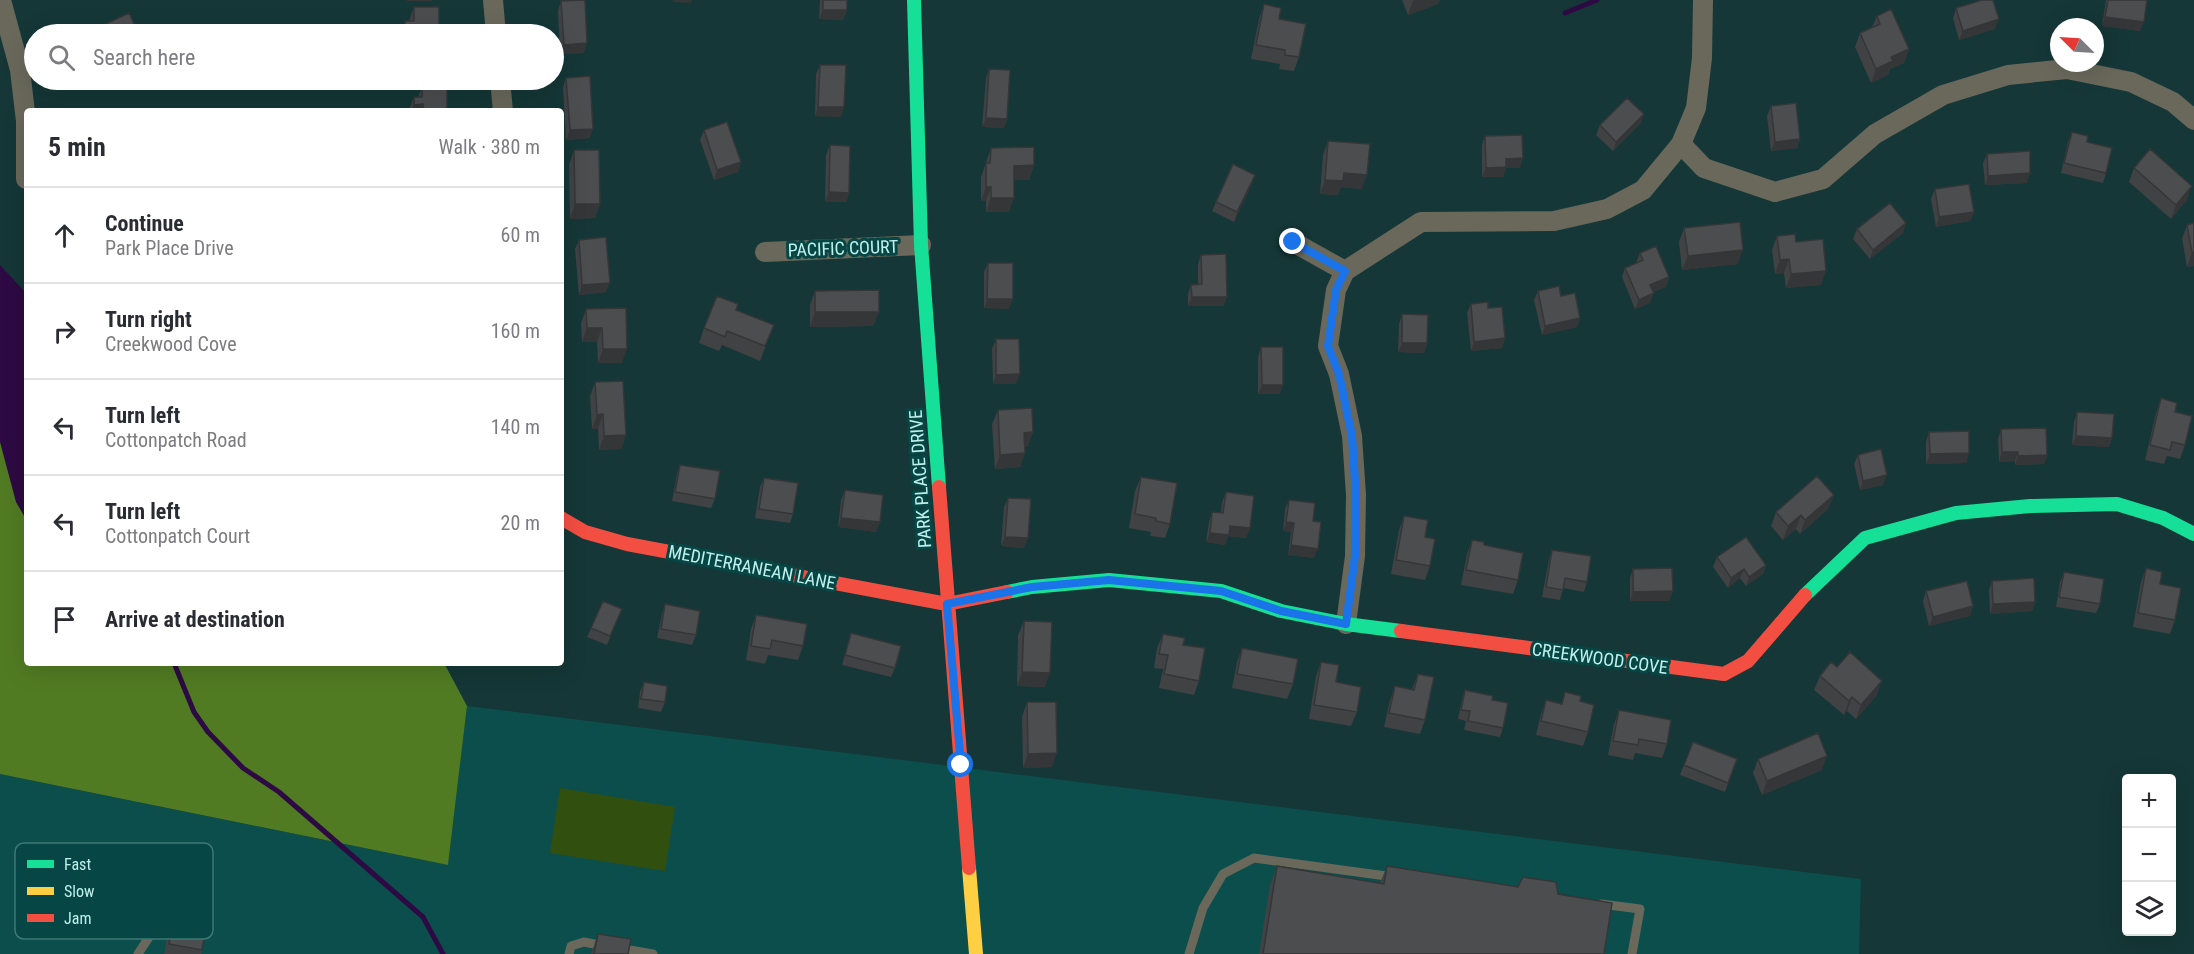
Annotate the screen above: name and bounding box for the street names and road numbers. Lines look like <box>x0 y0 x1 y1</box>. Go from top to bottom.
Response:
street label: PACIFIC COURT <box>787 236 899 260</box>
street label: PARK PLACE DRIVE <box>905 409 935 549</box>
street label: MEDITERRANEAN LANE <box>667 540 837 594</box>
street label: CREEKWOOD COVE <box>1531 638 1669 678</box>

